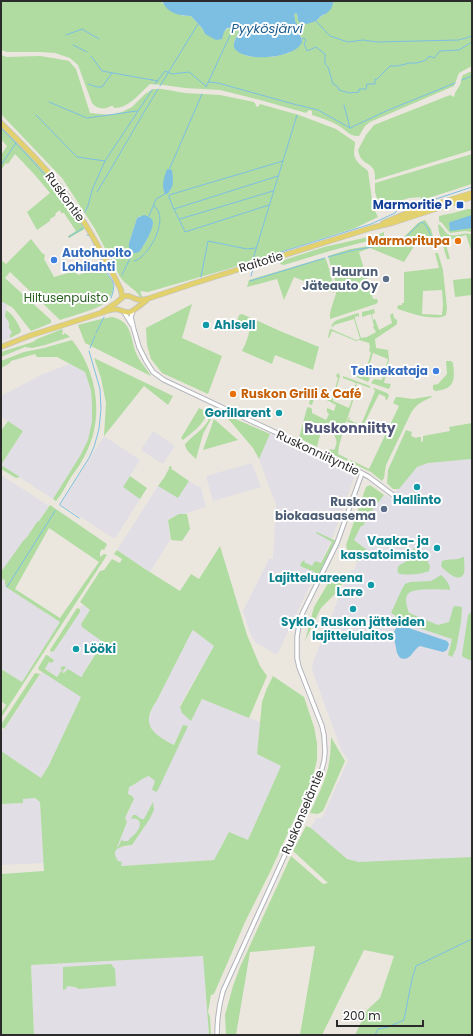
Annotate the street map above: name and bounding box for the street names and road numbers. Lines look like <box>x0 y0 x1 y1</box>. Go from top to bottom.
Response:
street label: Ruskontie <box>42 168 89 225</box>
street label: Raitotie <box>237 247 285 276</box>
street label: Ruskonniityntie <box>274 426 363 479</box>
street label: Ruskonseläntie <box>277 767 328 857</box>

